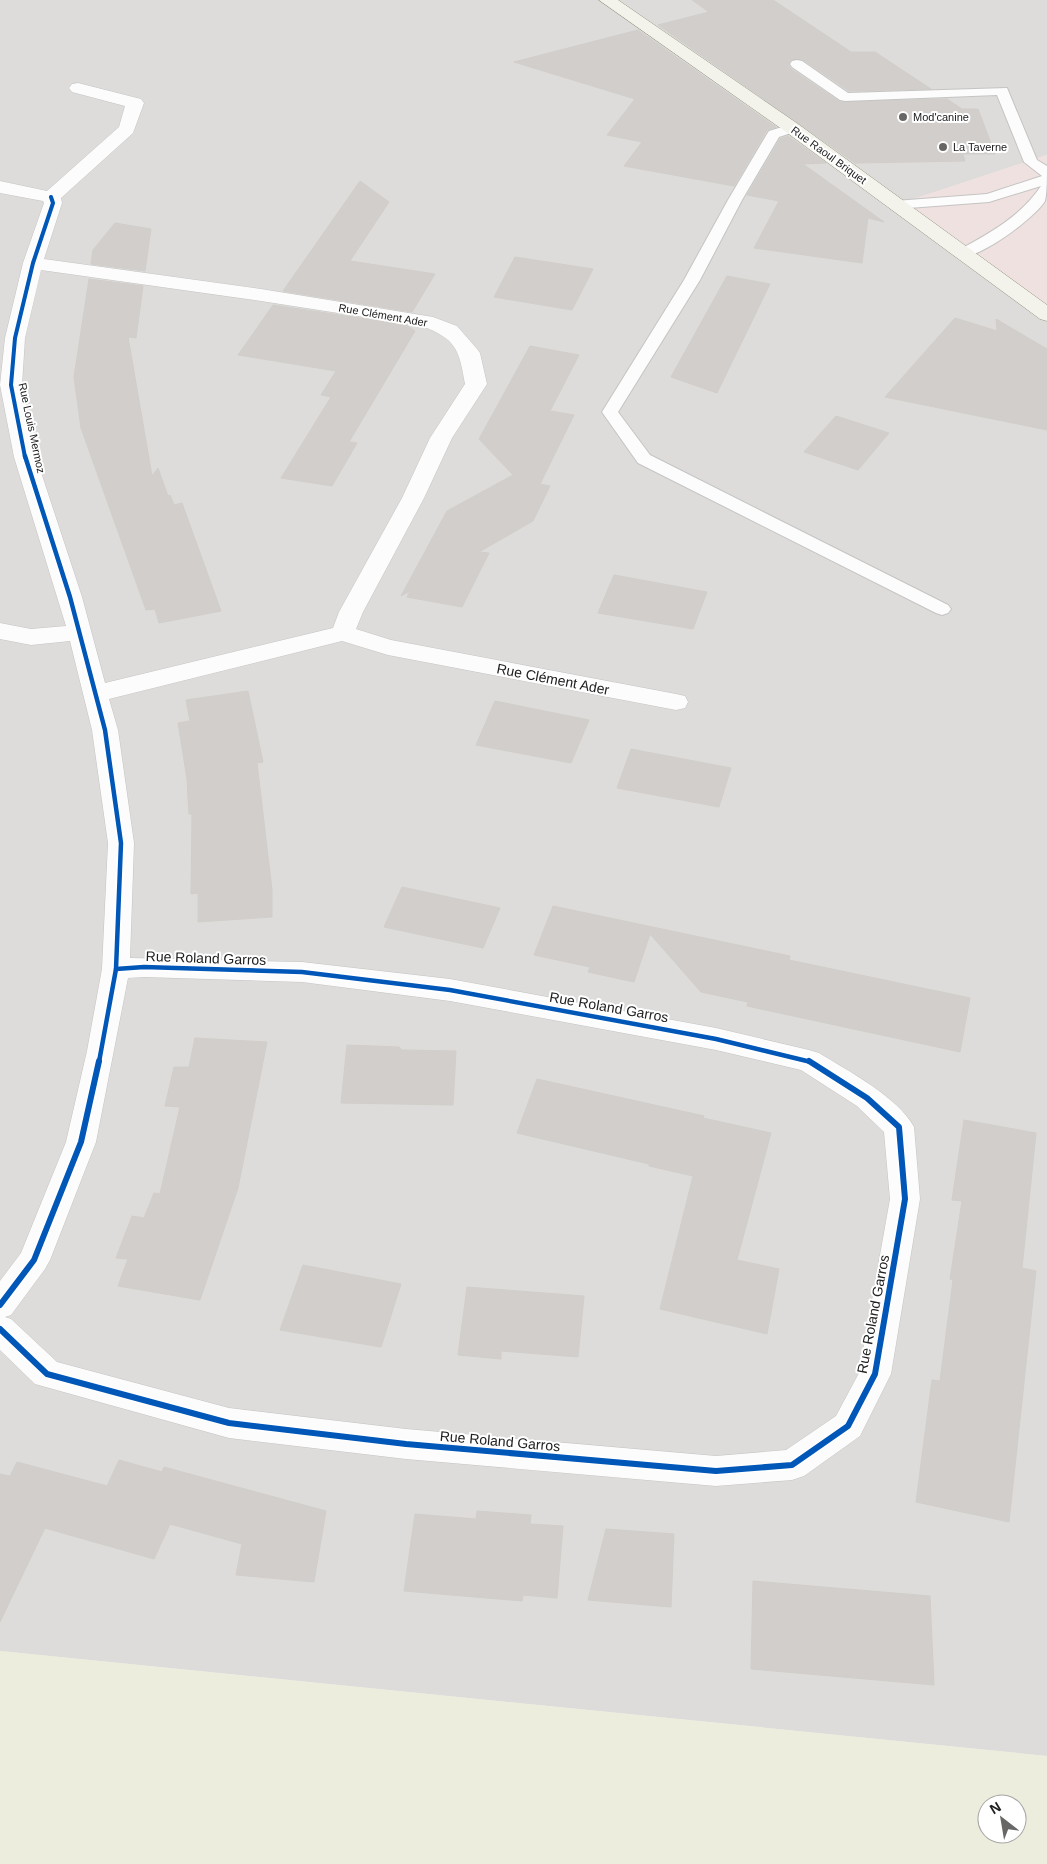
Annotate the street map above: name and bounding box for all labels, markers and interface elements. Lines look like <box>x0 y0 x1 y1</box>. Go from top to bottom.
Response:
marker: Mod'canine <box>897 111 909 123</box>
place label: Mod'canine <box>913 111 969 123</box>
street label: Rue Raoul Briquet <box>789 124 869 186</box>
marker: La Taverne <box>937 141 949 153</box>
place label: La Taverne <box>953 141 1007 153</box>
street label: Rue Clément Ader <box>338 301 429 329</box>
street label: Rue Louis Mermoz <box>17 382 47 474</box>
street label: Rue Clément Ader <box>495 660 611 698</box>
street label: Rue Roland Garros <box>145 948 267 968</box>
street label: Rue Roland Garros <box>548 989 670 1025</box>
street label: Rue Roland Garros <box>854 1253 892 1375</box>
street label: Rue Roland Garros <box>439 1428 561 1454</box>
north arrow <box>977 1794 1027 1844</box>
text: N <box>987 1798 1004 1817</box>

